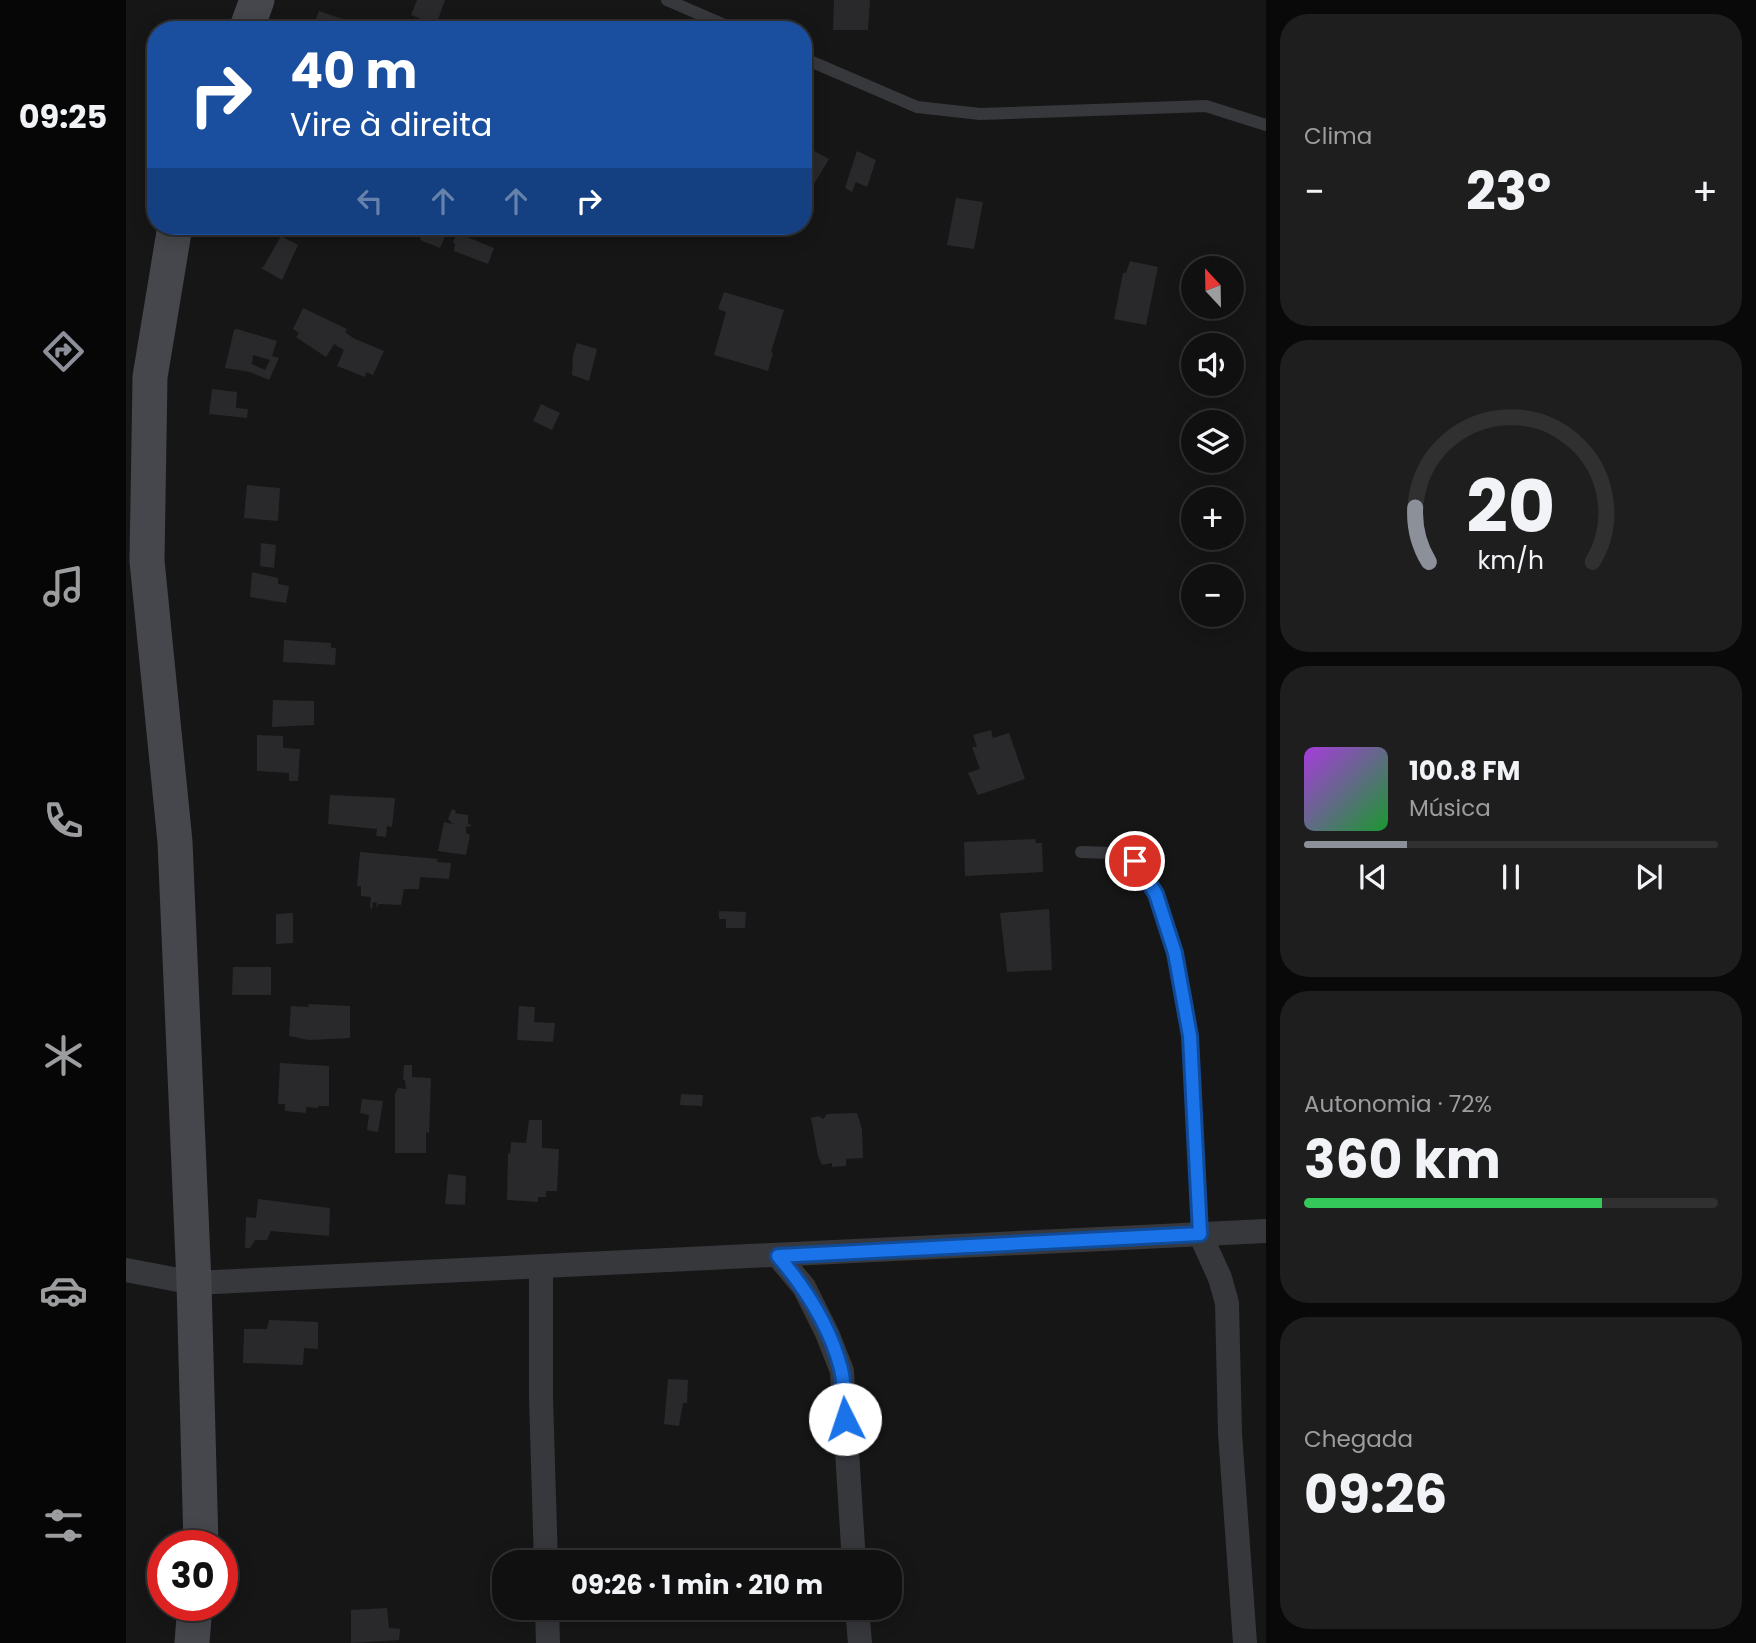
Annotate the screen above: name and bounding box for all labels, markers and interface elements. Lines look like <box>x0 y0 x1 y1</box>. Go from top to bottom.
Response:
text: 40 m <box>290 37 417 105</box>
icon: right <box>175 49 266 140</box>
text: 09:25 <box>19 94 107 139</box>
text: Vire à direita <box>290 102 492 147</box>
text: Clima <box>1304 120 1372 152</box>
text: 23° <box>1466 155 1551 228</box>
text: − <box>1304 165 1325 218</box>
text: + <box>1692 165 1718 218</box>
icon: left <box>351 182 389 220</box>
icon: ahead <box>424 182 462 220</box>
icon: ahead <box>497 182 535 220</box>
icon: right <box>570 182 608 220</box>
north arrow <box>1181 256 1244 318</box>
map controls <box>1181 256 1244 627</box>
icon: directions <box>39 327 88 376</box>
button: sound <box>1181 333 1244 396</box>
button: layers <box>1181 410 1244 473</box>
text: 20 <box>1466 456 1556 557</box>
button: + <box>1181 487 1244 550</box>
text: km/h <box>1478 542 1544 577</box>
icon: music <box>39 562 88 611</box>
button: − <box>1181 564 1244 627</box>
text: 100.8 FM <box>1409 753 1520 789</box>
text: Música <box>1409 792 1491 824</box>
icon: phone <box>39 796 88 845</box>
pin <box>1105 831 1165 891</box>
icon: arrive <box>1116 842 1154 880</box>
icon: previous <box>1354 858 1392 896</box>
icon: pause <box>1492 858 1530 896</box>
icon: next <box>1630 858 1668 896</box>
icon: climate <box>39 1031 88 1080</box>
text: Autonomia · 72% <box>1304 1088 1492 1120</box>
text: 360 km <box>1304 1123 1501 1196</box>
icon: car <box>39 1266 88 1315</box>
position arrow <box>808 1382 882 1456</box>
text: Chegada <box>1304 1423 1413 1455</box>
text: 09:26 <box>1304 1458 1447 1531</box>
icon: filters <box>39 1501 88 1550</box>
speed limit sign: 30 <box>147 1530 238 1621</box>
text: 09:26 · 1 min · 210 m <box>571 1567 823 1603</box>

